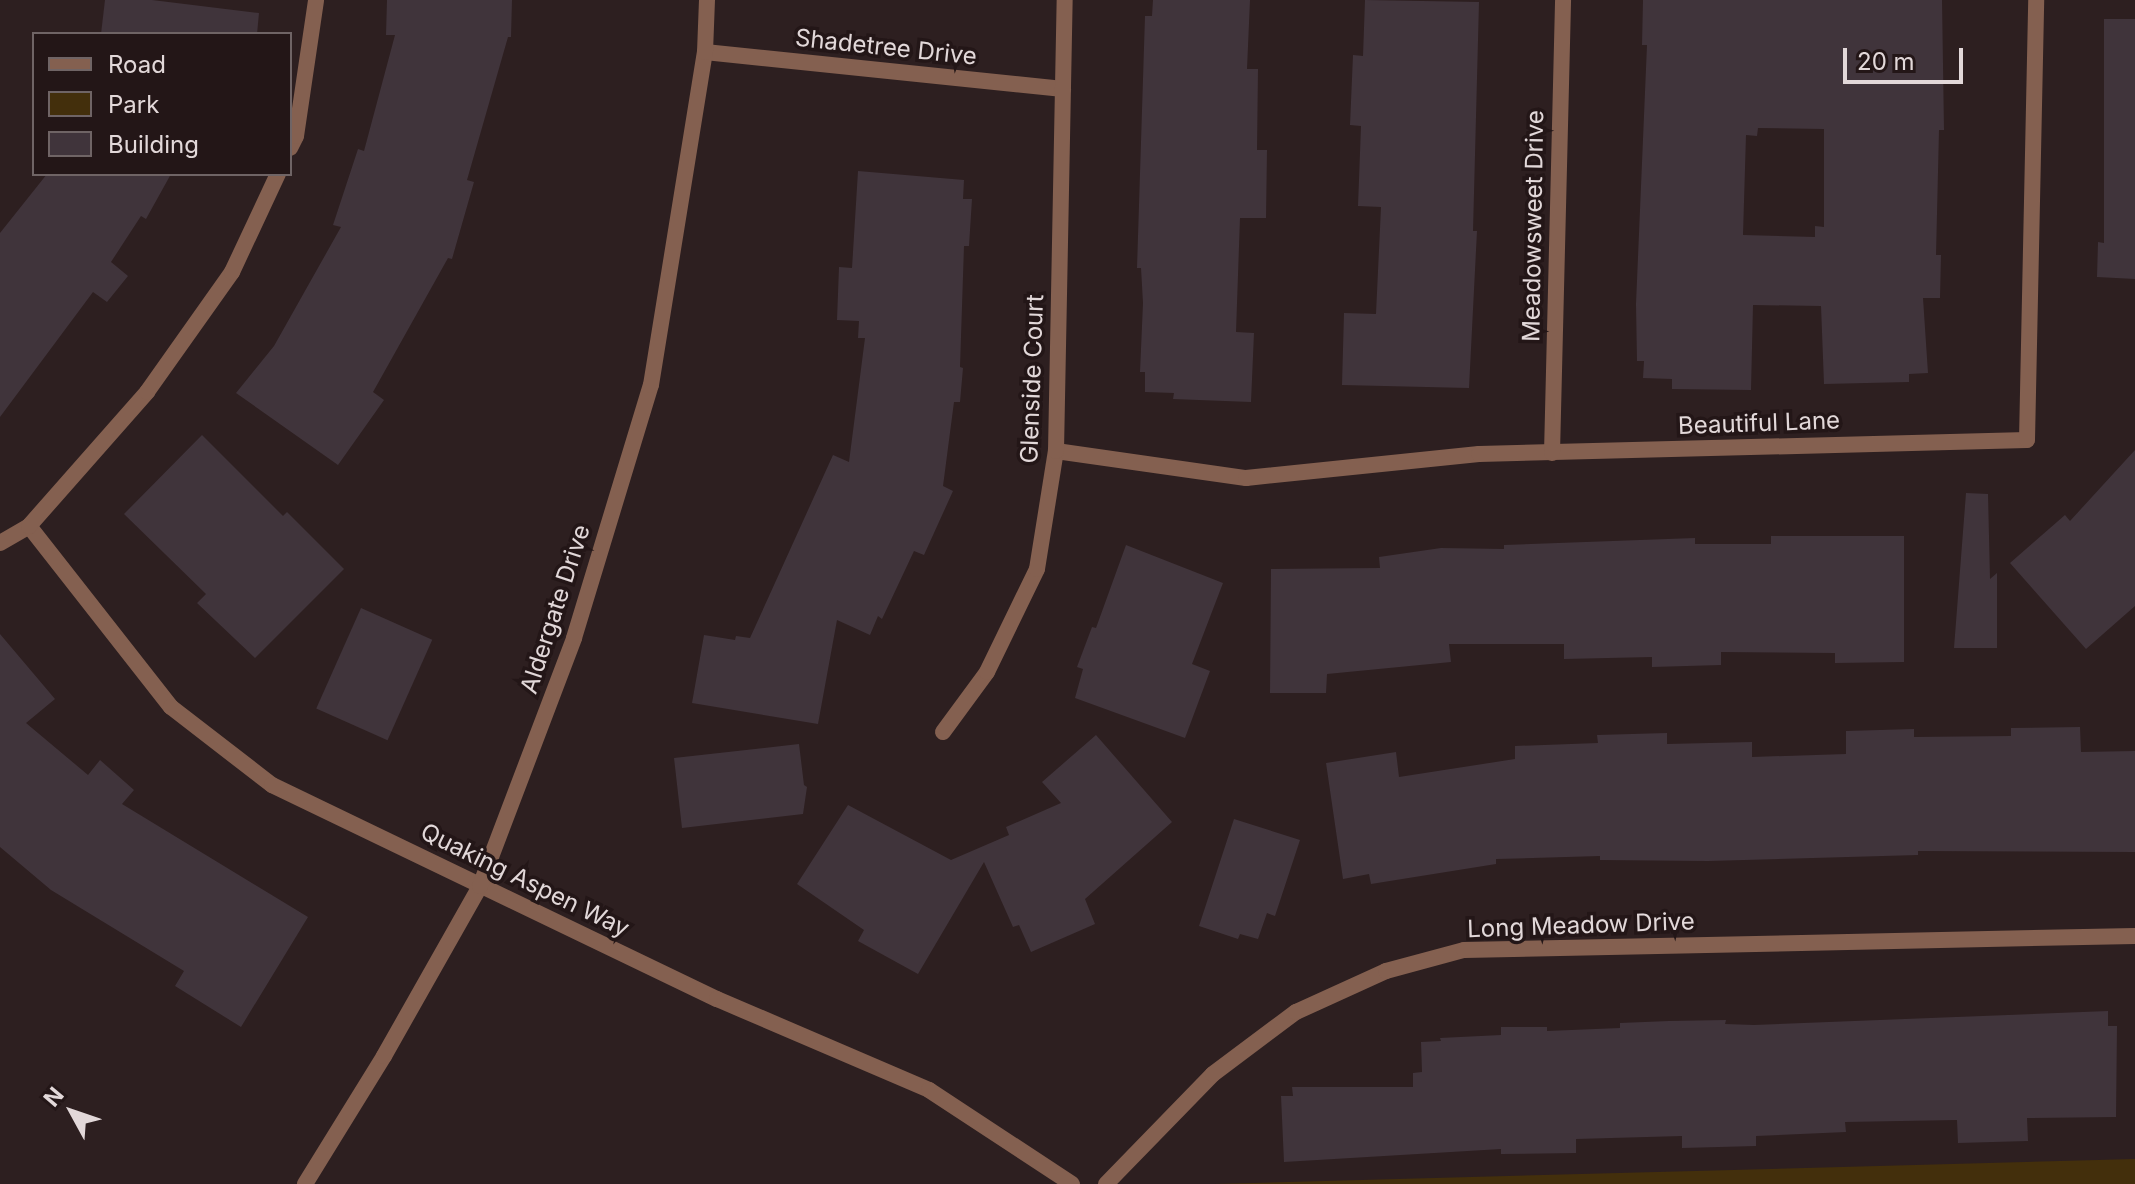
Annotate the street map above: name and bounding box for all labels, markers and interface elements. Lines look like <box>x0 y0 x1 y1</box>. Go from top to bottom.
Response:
street label: Shadetree Drive <box>794 23 978 71</box>
legend <box>32 32 292 176</box>
scale bar <box>1847 32 1967 82</box>
text: 20 m <box>1857 47 1915 76</box>
text: Road <box>108 50 166 79</box>
text: Park <box>108 90 159 119</box>
street label: Meadowsweet Drive <box>1517 110 1549 342</box>
text: Building <box>108 130 199 159</box>
street label: Glenside Court <box>1015 294 1049 464</box>
street label: Beautiful Lane <box>1677 406 1841 440</box>
street label: Aldergate Drive <box>514 521 596 697</box>
street label: Quaking Aspen Way <box>416 817 634 943</box>
street label: Long Meadow Drive <box>1467 907 1695 943</box>
north arrow <box>32 1072 112 1152</box>
text: N <box>38 1082 69 1111</box>

